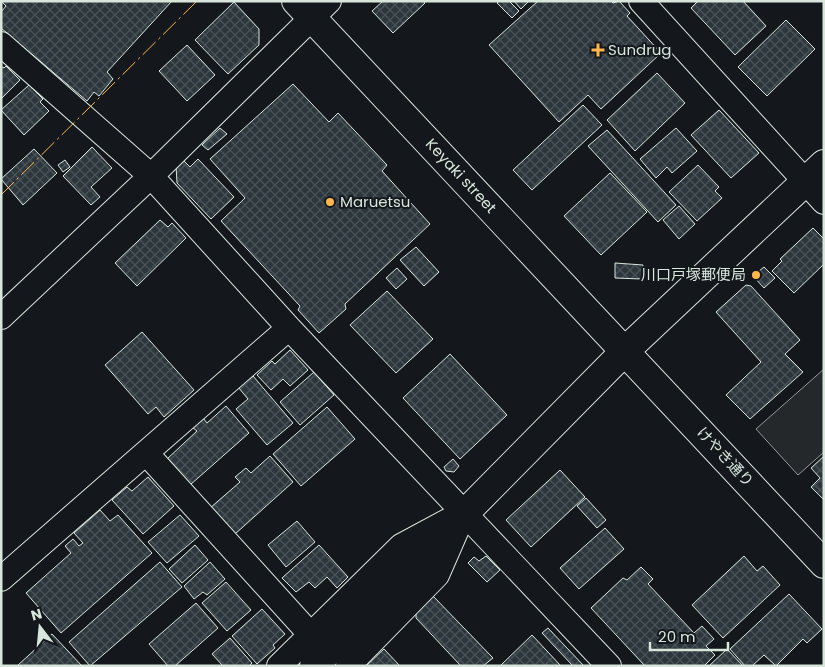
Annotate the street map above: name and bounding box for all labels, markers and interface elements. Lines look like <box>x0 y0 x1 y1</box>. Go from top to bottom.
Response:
place label: Sundrug <box>608 39 671 60</box>
marker: Sundrug <box>592 44 604 56</box>
street label: Keyaki street <box>421 134 502 218</box>
place label: Maruetsu <box>340 191 410 212</box>
marker: Maruetsu <box>324 196 336 208</box>
place label: 川口戸塚郵便局 <box>641 264 746 285</box>
marker: 川口戸塚郵便局 <box>750 269 762 281</box>
street label: けやき通り <box>692 422 759 491</box>
north arrow <box>15 602 65 652</box>
text: N <box>29 603 44 626</box>
scale bar <box>650 620 728 652</box>
text: 20 m <box>658 626 696 647</box>

